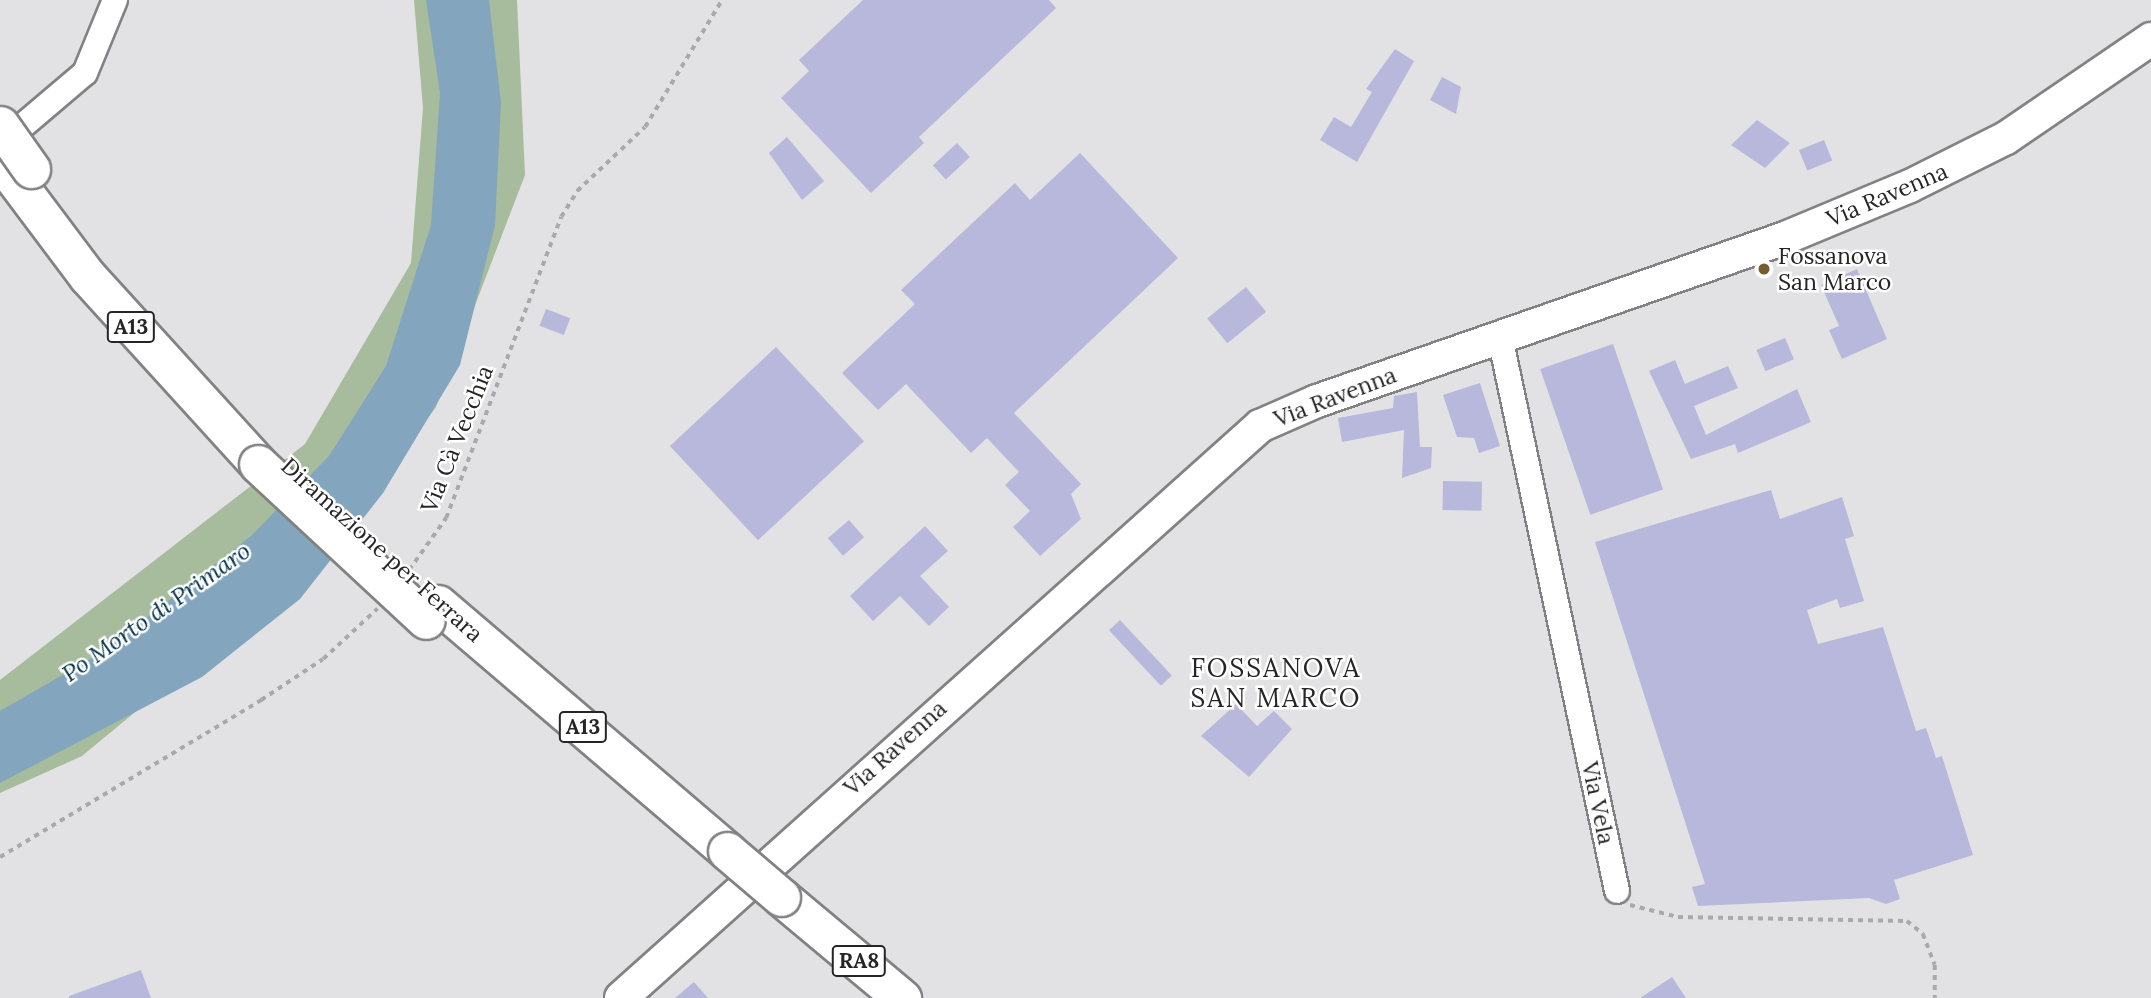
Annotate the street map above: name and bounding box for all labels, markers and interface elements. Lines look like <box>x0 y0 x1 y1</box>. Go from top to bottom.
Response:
street label: Via Ravenna <box>1822 157 1952 233</box>
place label: Fossanova San Marco <box>1778 242 1891 296</box>
marker: Fossanova San Marco <box>1756 261 1772 277</box>
road number: A13 <box>106 310 156 344</box>
street label: Via Ravenna <box>1270 361 1400 433</box>
street label: Via Cà Vecchia <box>415 362 499 516</box>
street label: Diramazione per Ferrara <box>275 452 489 648</box>
water label: Po Morto di Primaro <box>56 536 256 688</box>
district label: FOSSANOVA SAN MARCO <box>1192 652 1360 714</box>
street label: Via Ravenna <box>838 695 952 801</box>
road number: A13 <box>558 710 608 744</box>
street label: Via Vela <box>1576 759 1620 847</box>
road number: RA8 <box>831 944 887 978</box>

